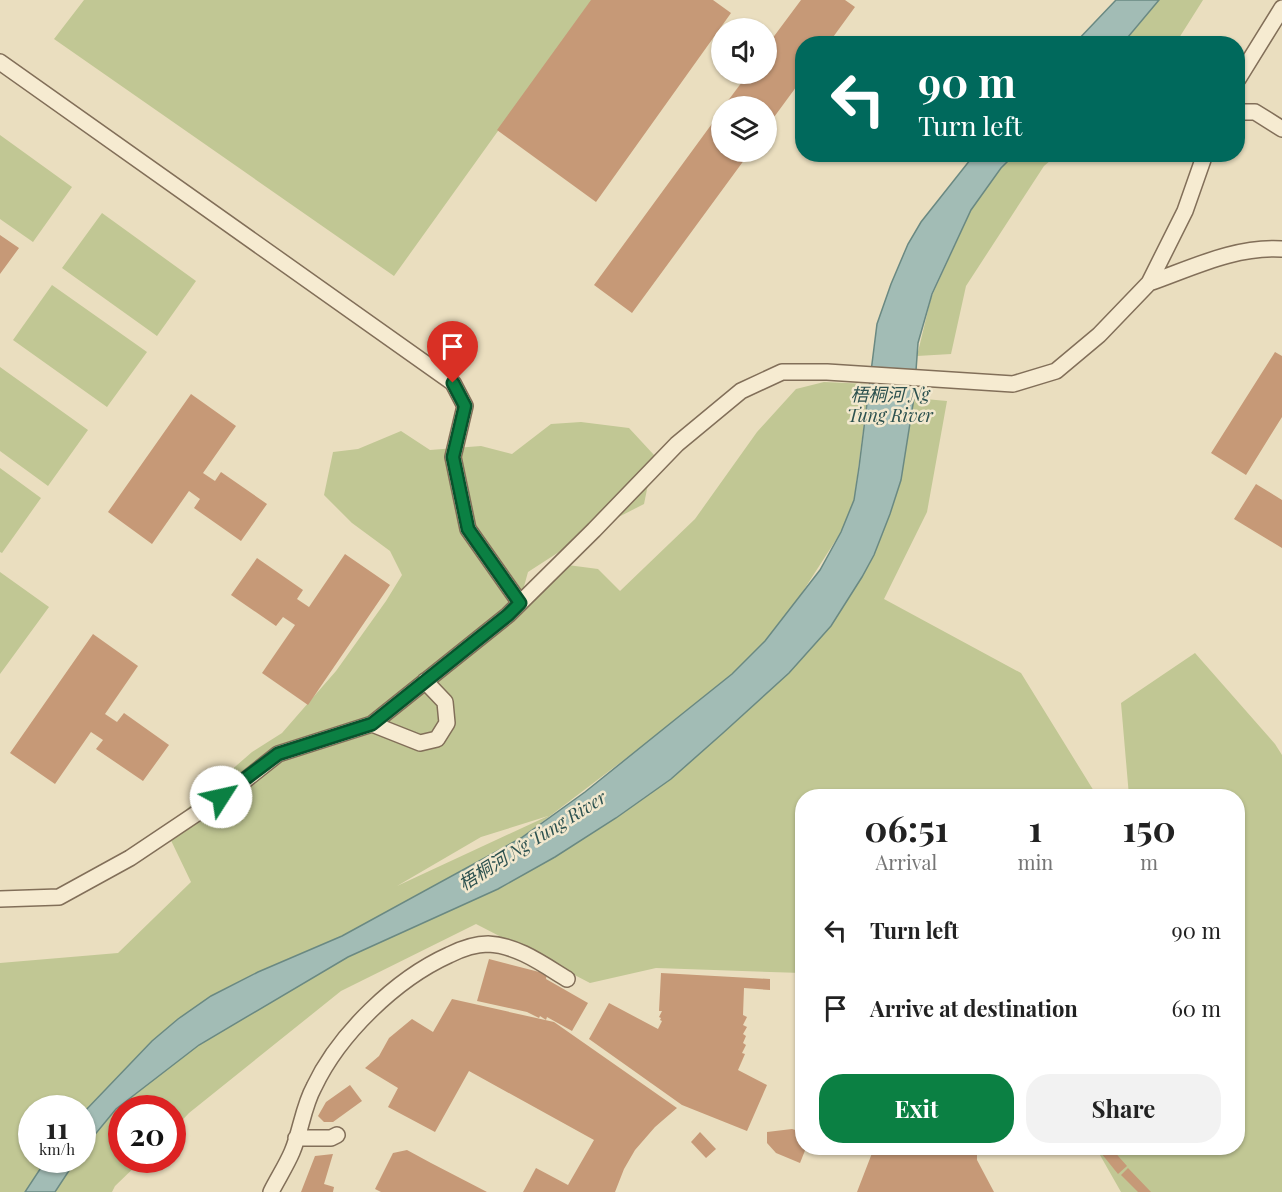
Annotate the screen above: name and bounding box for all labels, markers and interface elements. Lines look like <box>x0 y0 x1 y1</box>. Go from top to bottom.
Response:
map controls <box>711 18 777 162</box>
button: sound <box>711 18 777 84</box>
text: 90 m <box>918 53 1016 109</box>
icon: left <box>819 60 897 138</box>
button: layers <box>711 96 777 162</box>
text: Turn left <box>918 107 1022 143</box>
pin <box>427 321 478 383</box>
icon: arrive <box>436 330 469 363</box>
water label: 梧桐河 Ng Tung River <box>847 382 934 427</box>
position arrow <box>189 765 253 829</box>
water label: 梧桐河 Ng Tung River <box>454 784 611 895</box>
text: 06:51 <box>864 803 948 851</box>
text: 1 <box>1029 803 1042 851</box>
text: 150 <box>1123 803 1176 851</box>
text: Arrival <box>876 848 937 875</box>
text: min <box>1018 848 1053 875</box>
text: m <box>1140 848 1158 875</box>
icon: left <box>819 914 852 947</box>
text: Turn left <box>870 915 959 945</box>
text: 90 m <box>1172 915 1221 945</box>
icon: arrive <box>819 992 852 1025</box>
text: Arrive at destination <box>870 993 1078 1023</box>
text: 60 m <box>1171 993 1221 1023</box>
button: Exit <box>819 1074 1014 1143</box>
button: Share <box>1026 1074 1221 1143</box>
speed limit sign: 20 <box>108 1095 186 1173</box>
text: 11 <box>46 1107 68 1147</box>
text: km/h <box>39 1139 75 1159</box>

